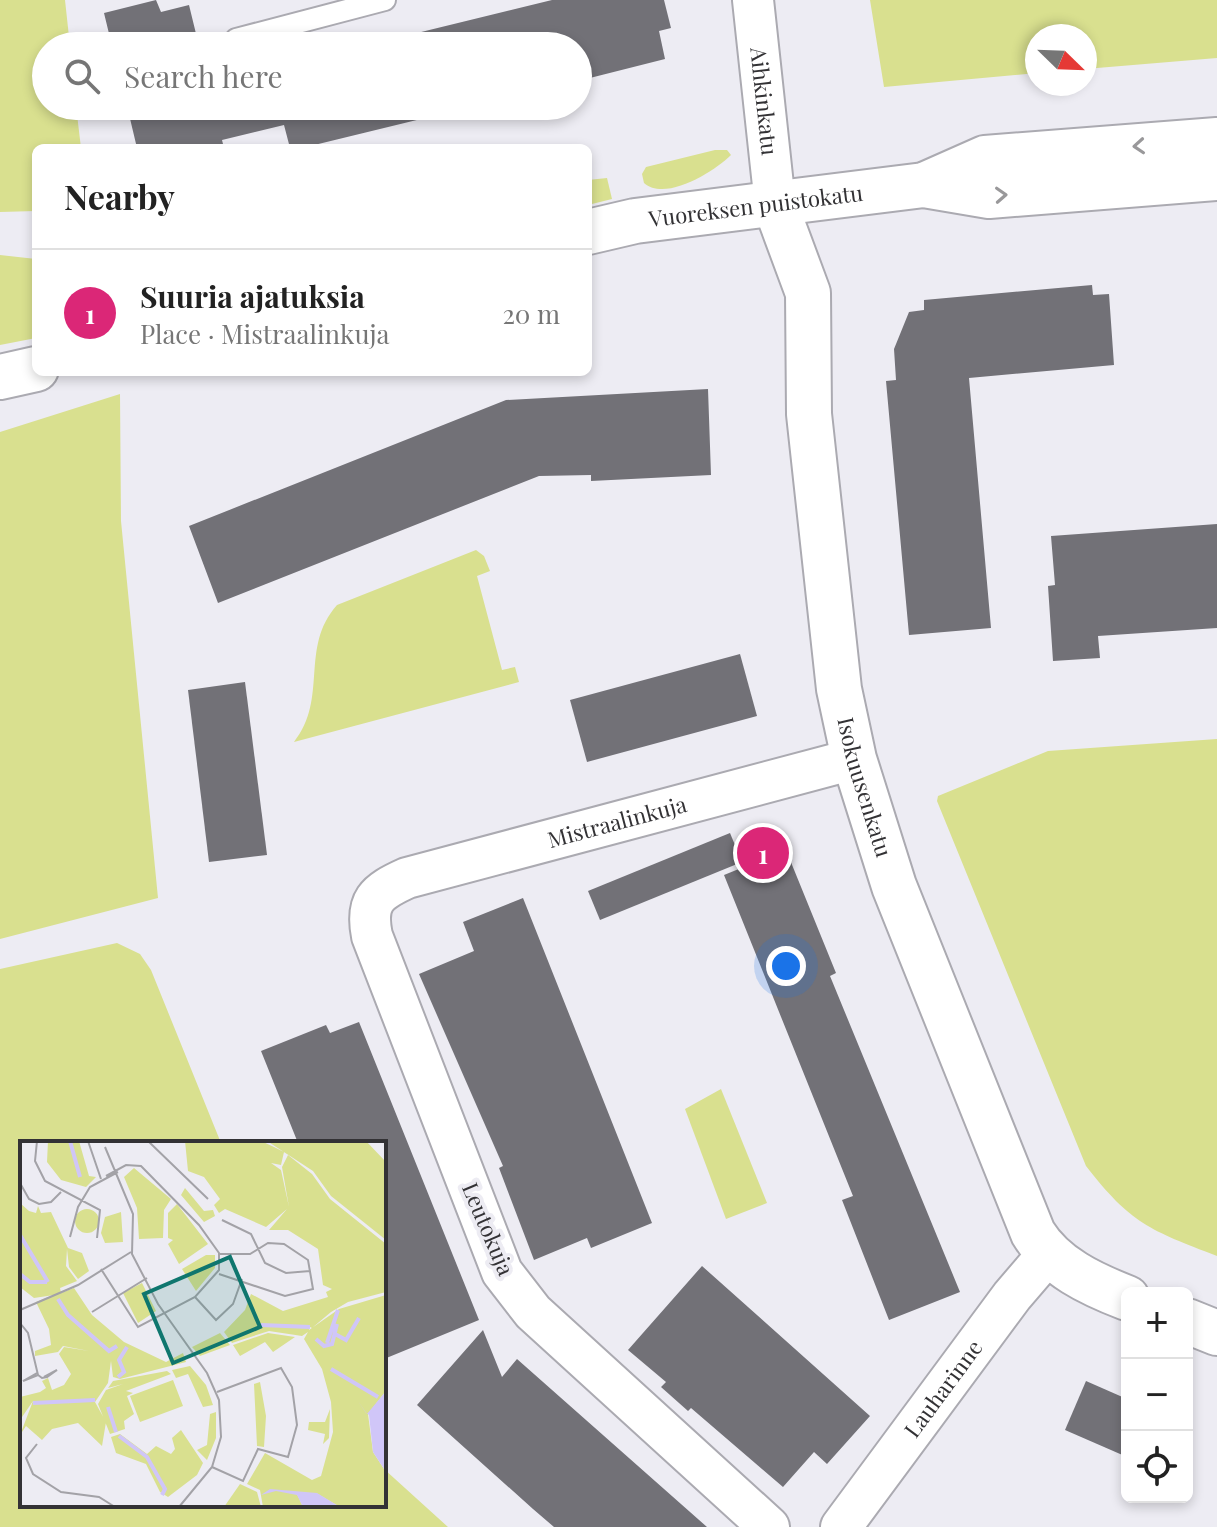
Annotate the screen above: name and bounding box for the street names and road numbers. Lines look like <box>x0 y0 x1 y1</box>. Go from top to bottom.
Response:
street label: Aihkinkatu <box>744 45 786 157</box>
street label: Vuoreksen puistokatu <box>646 177 865 233</box>
street label: Isokuusenkatu <box>831 714 900 861</box>
street label: Mistraalinkuja <box>544 788 690 854</box>
street label: Leutokuja <box>456 1178 522 1280</box>
street label: Lauharinne <box>896 1333 989 1443</box>

